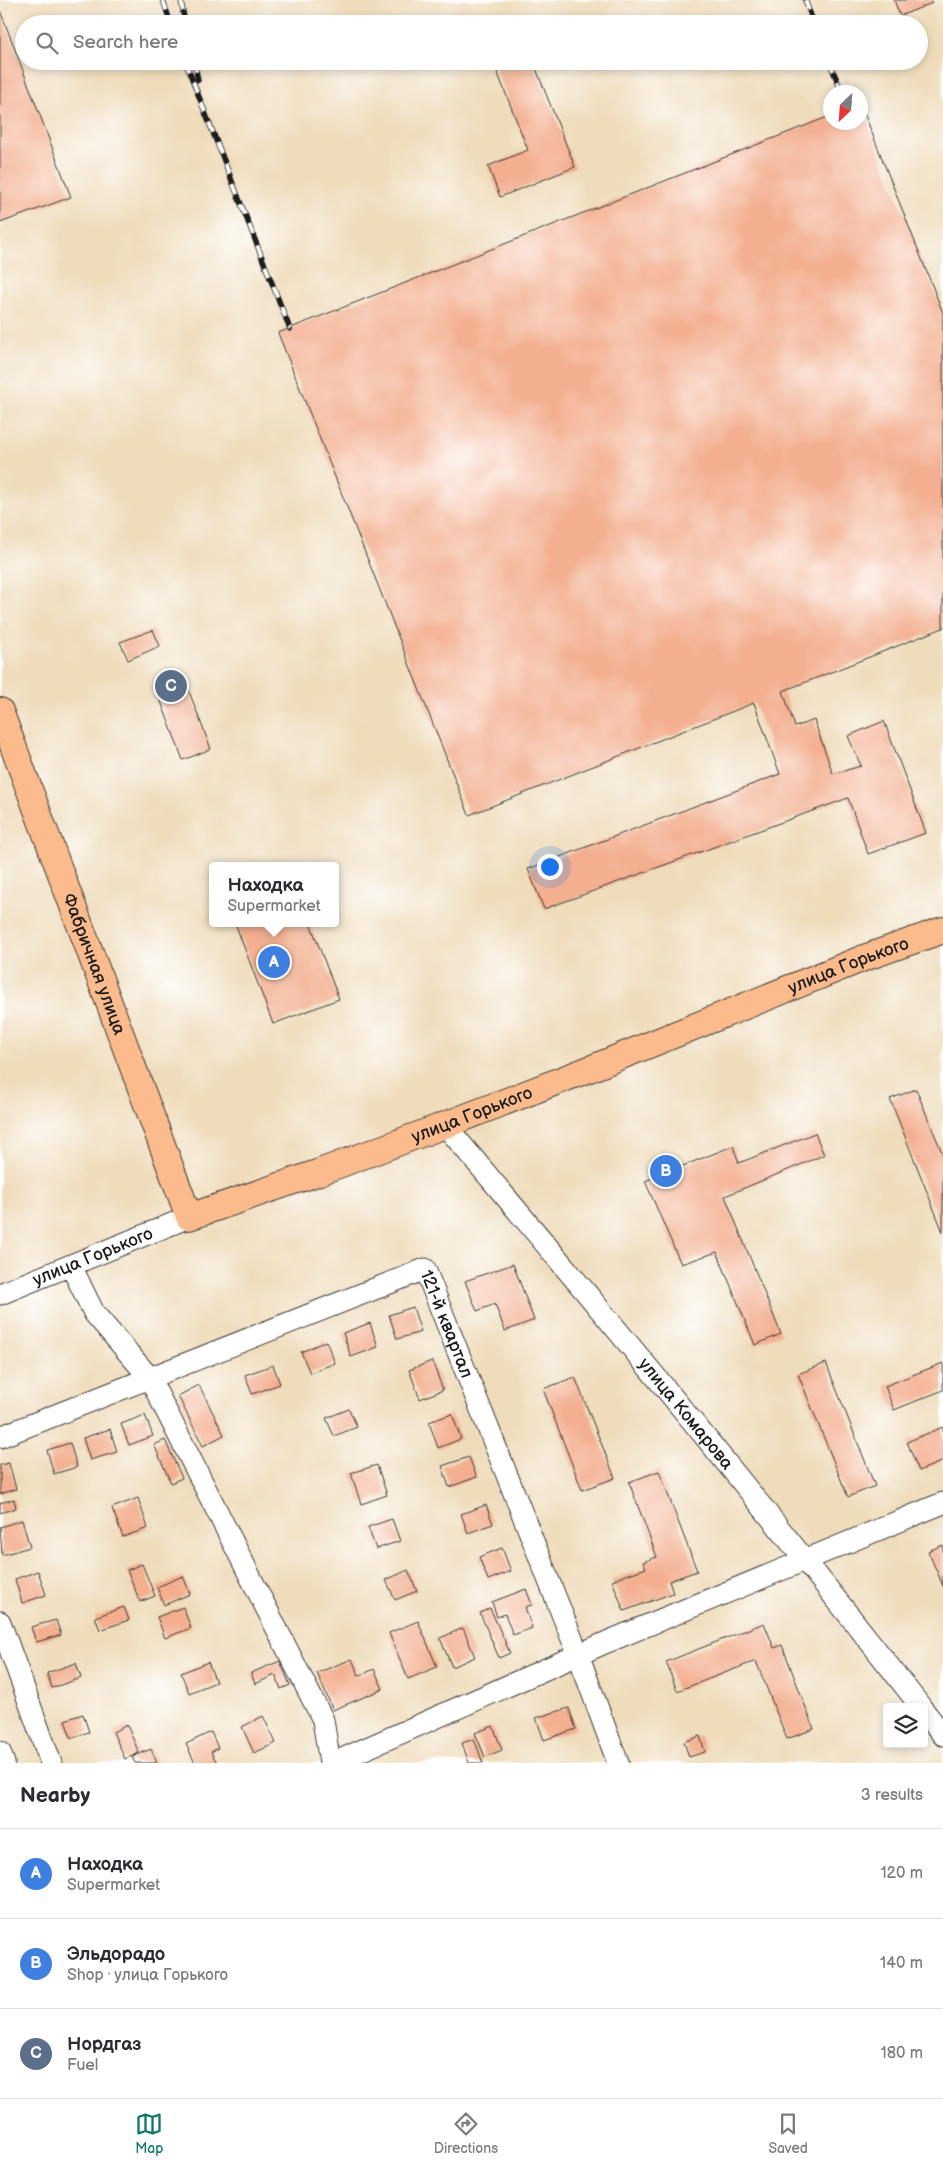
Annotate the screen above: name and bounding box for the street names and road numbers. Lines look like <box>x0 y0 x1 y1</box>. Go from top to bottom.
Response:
street label: Фабричная улица <box>58 890 131 1038</box>
street label: улица Горького <box>785 933 911 998</box>
street label: улица Горького <box>408 1082 535 1147</box>
street label: улица Горького <box>29 1222 156 1290</box>
street label: 121-й квартал <box>416 1267 478 1381</box>
street label: улица Комарова <box>634 1354 738 1474</box>

